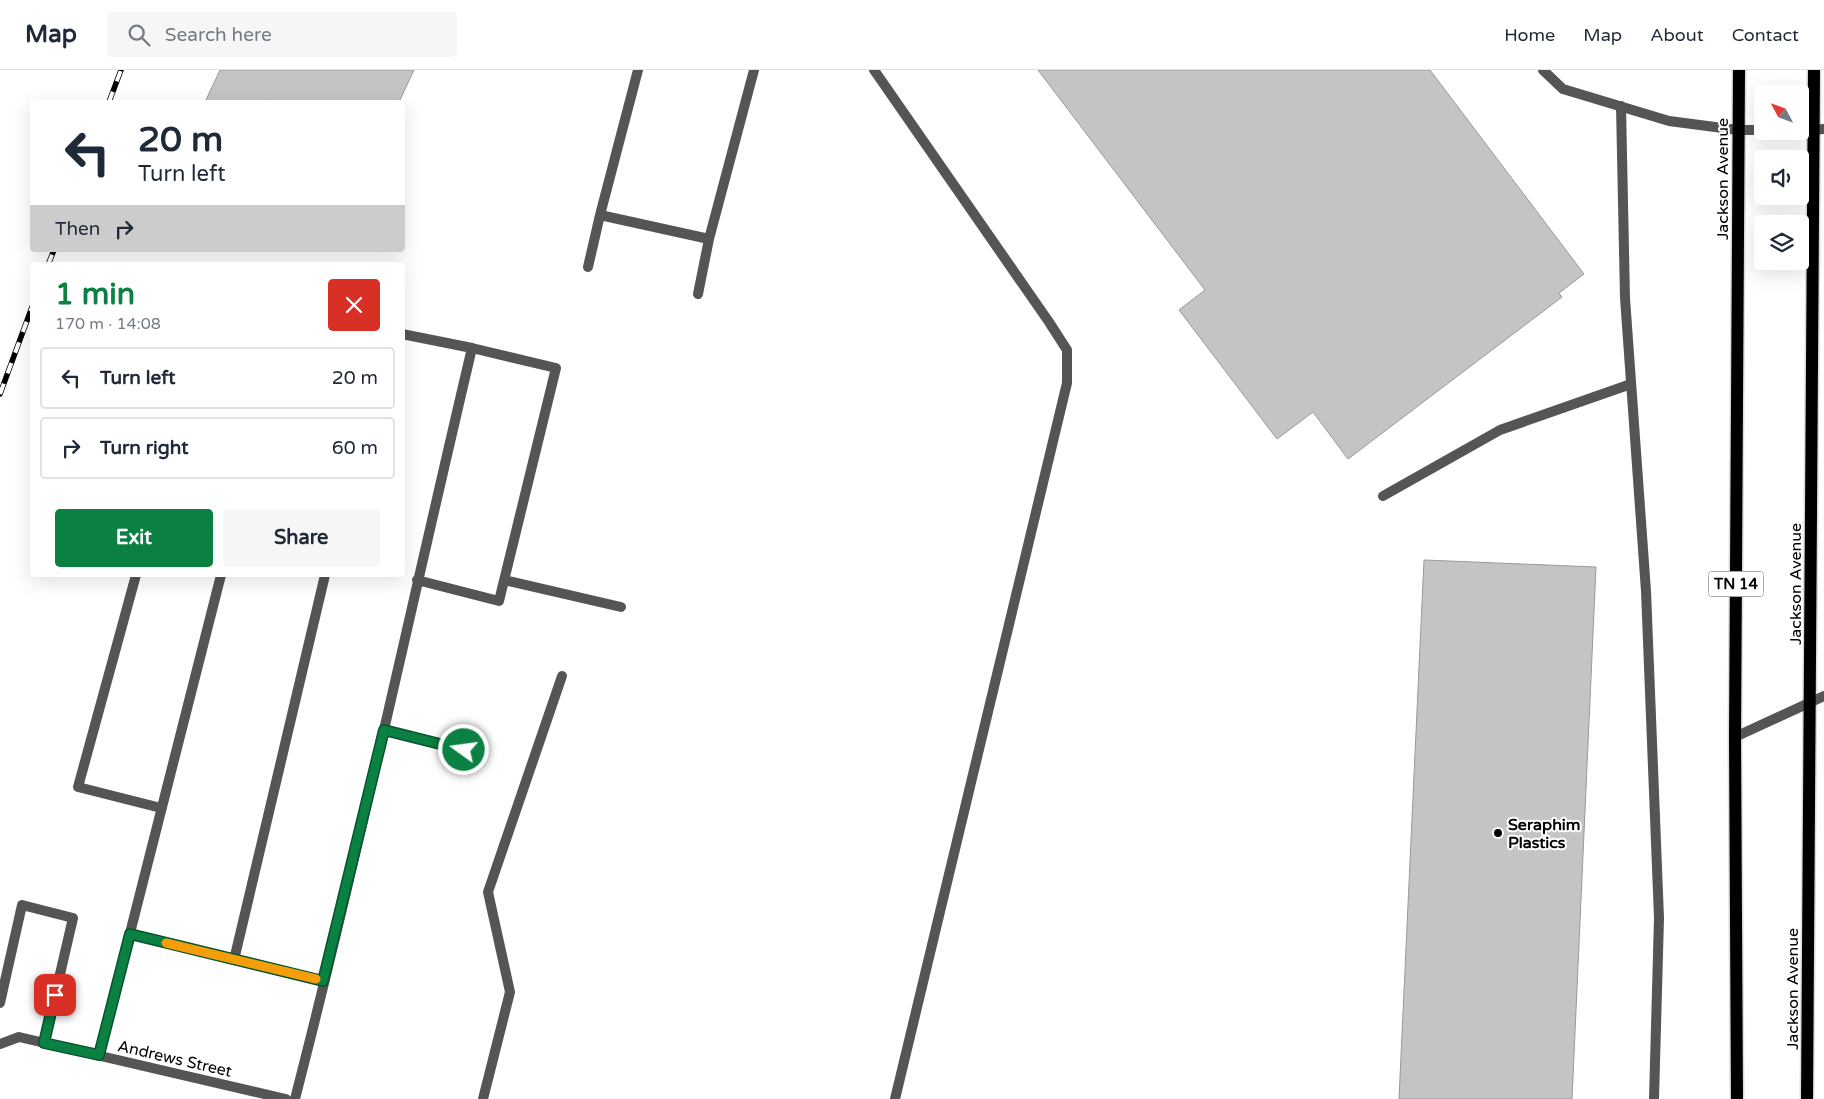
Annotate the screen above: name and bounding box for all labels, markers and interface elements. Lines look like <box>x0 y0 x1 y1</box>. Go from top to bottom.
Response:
search box <box>107 12 457 57</box>
text: Map <box>25 20 77 49</box>
icon: search <box>125 21 153 49</box>
text: Search here <box>165 24 272 46</box>
text: Home <box>1504 24 1555 46</box>
text: Map <box>1583 24 1622 46</box>
text: About <box>1650 24 1704 46</box>
text: Contact <box>1732 24 1799 46</box>
north arrow <box>1754 85 1809 140</box>
map controls <box>1754 85 1809 270</box>
street label: Jackson Avenue <box>1713 118 1733 240</box>
text: 20 m <box>138 119 223 161</box>
icon: left <box>55 120 120 185</box>
button: sound <box>1754 150 1809 205</box>
text: Turn left <box>138 161 226 187</box>
icon: right <box>110 215 138 243</box>
button: layers <box>1754 215 1809 270</box>
text: Then <box>55 218 100 240</box>
text: 1 min <box>55 276 135 313</box>
button: close <box>328 279 380 331</box>
text: 170 m · 14:08 <box>55 314 161 334</box>
icon: left <box>57 364 85 392</box>
text: Turn left <box>100 367 176 389</box>
text: 20 m <box>332 367 378 389</box>
icon: right <box>57 434 85 462</box>
text: Turn right <box>100 437 188 459</box>
text: 60 m <box>332 437 378 459</box>
button: Exit <box>55 509 213 567</box>
button: Share <box>223 509 380 567</box>
street label: Jackson Avenue <box>1786 523 1806 645</box>
road number: TN 14 <box>1708 572 1764 596</box>
position arrow <box>437 723 489 775</box>
place label: Seraphim Plastics <box>1508 815 1581 853</box>
marker: Seraphim Plastics <box>1492 827 1504 839</box>
street label: Jackson Avenue <box>1783 928 1803 1050</box>
pin <box>34 974 76 1016</box>
icon: arrive <box>41 981 69 1009</box>
street label: Andrews Street <box>116 1036 234 1082</box>

